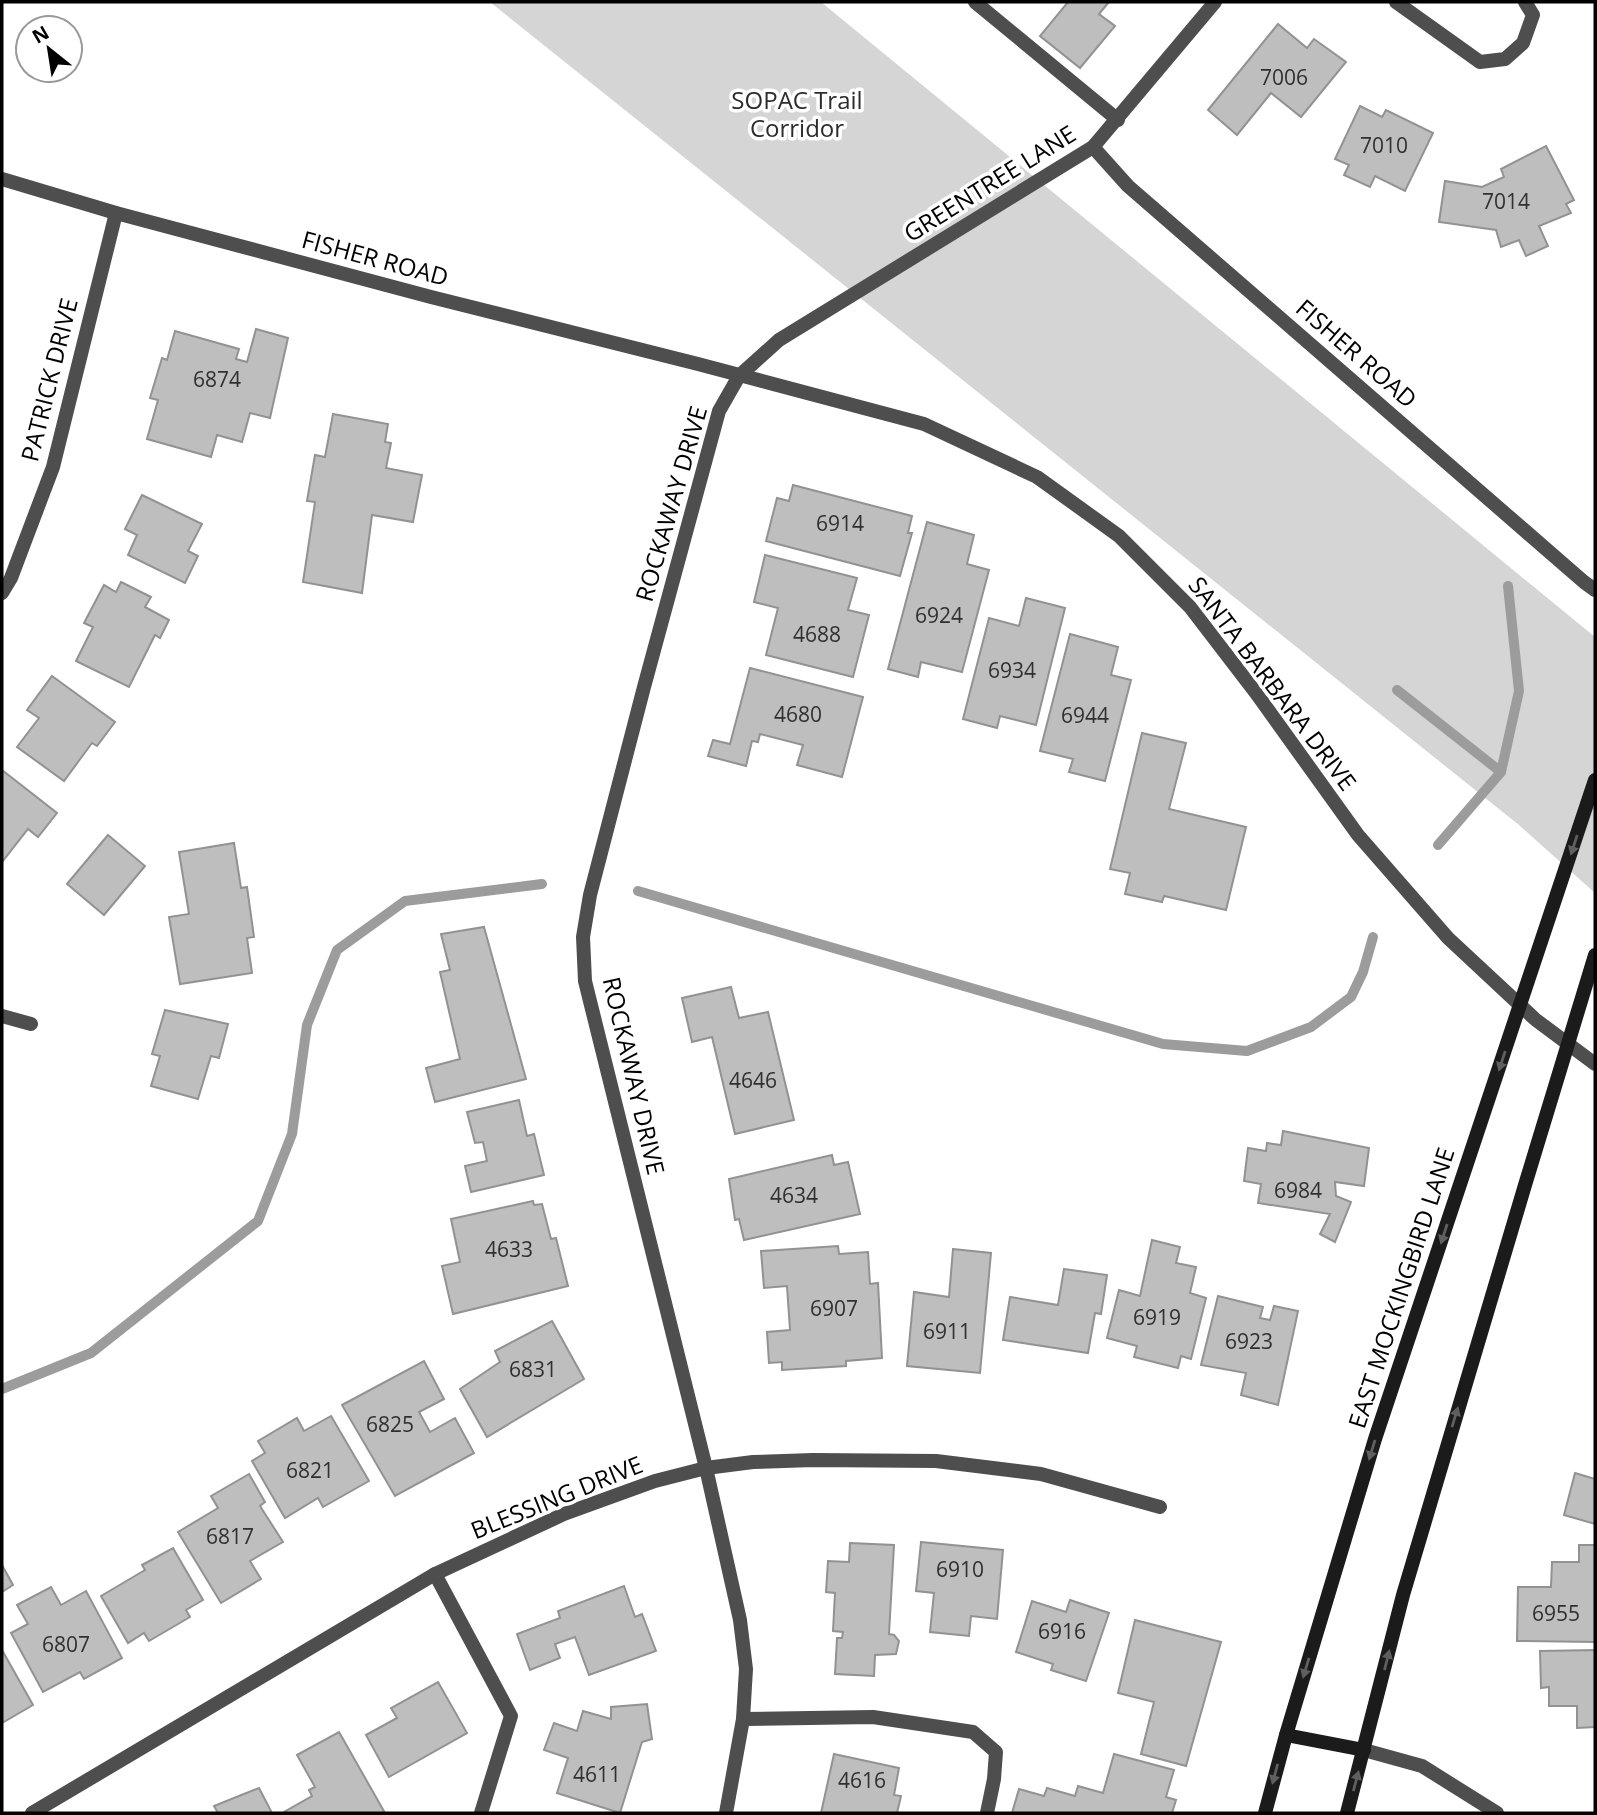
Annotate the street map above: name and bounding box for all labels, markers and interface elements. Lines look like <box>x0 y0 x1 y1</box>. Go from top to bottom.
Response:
north arrow <box>14 14 84 84</box>
text: N <box>27 19 54 49</box>
house number: 7006 <box>1260 63 1308 91</box>
park label: SOPAC Trail Corridor <box>731 83 863 144</box>
street label: GREENTREE LANE <box>897 117 1082 249</box>
house number: 7010 <box>1360 131 1408 159</box>
house number: 7014 <box>1482 187 1530 215</box>
street label: FISHER ROAD <box>298 222 452 293</box>
street label: FISHER ROAD <box>1289 291 1425 415</box>
street label: PATRICK DRIVE <box>12 295 85 465</box>
house number: 6874 <box>193 365 241 393</box>
street label: ROCKAWAY DRIVE <box>627 402 714 605</box>
house number: 6914 <box>816 509 864 537</box>
street label: SANTA BARBARA DRIVE <box>1182 569 1365 797</box>
house number: 6924 <box>915 601 963 629</box>
house number: 4688 <box>793 620 841 648</box>
house number: 6934 <box>988 656 1036 684</box>
house number: 4680 <box>774 700 822 728</box>
house number: 6944 <box>1061 701 1109 729</box>
one-way arrow <box>1568 835 1579 856</box>
street label: ROCKAWAY DRIVE <box>596 974 673 1178</box>
one-way arrow <box>1496 1050 1506 1071</box>
house number: 4646 <box>729 1066 777 1094</box>
street label: EAST MOCKINGBIRD LANE <box>1340 1143 1462 1432</box>
house number: 6984 <box>1274 1176 1322 1204</box>
house number: 4634 <box>770 1181 818 1209</box>
one-way arrow <box>1438 1224 1449 1245</box>
house number: 4633 <box>485 1235 533 1263</box>
house number: 6907 <box>810 1294 858 1322</box>
house number: 6919 <box>1133 1303 1181 1331</box>
house number: 6911 <box>923 1317 971 1345</box>
house number: 6923 <box>1225 1327 1273 1355</box>
house number: 6831 <box>509 1355 557 1383</box>
one-way arrow <box>1451 1407 1461 1428</box>
house number: 6825 <box>366 1410 414 1438</box>
one-way arrow <box>1366 1440 1377 1461</box>
street label: BLESSING DRIVE <box>466 1447 647 1546</box>
house number: 6821 <box>286 1456 334 1484</box>
house number: 6817 <box>206 1522 254 1550</box>
house number: 6910 <box>936 1555 984 1583</box>
house number: 6955 <box>1532 1599 1580 1627</box>
house number: 6916 <box>1038 1617 1086 1645</box>
house number: 6807 <box>42 1630 90 1658</box>
one-way arrow <box>1382 1649 1393 1671</box>
one-way arrow <box>1301 1657 1311 1678</box>
house number: 4611 <box>573 1760 621 1788</box>
one-way arrow <box>1270 1764 1280 1785</box>
house number: 4616 <box>838 1766 886 1794</box>
one-way arrow <box>1351 1770 1362 1792</box>

